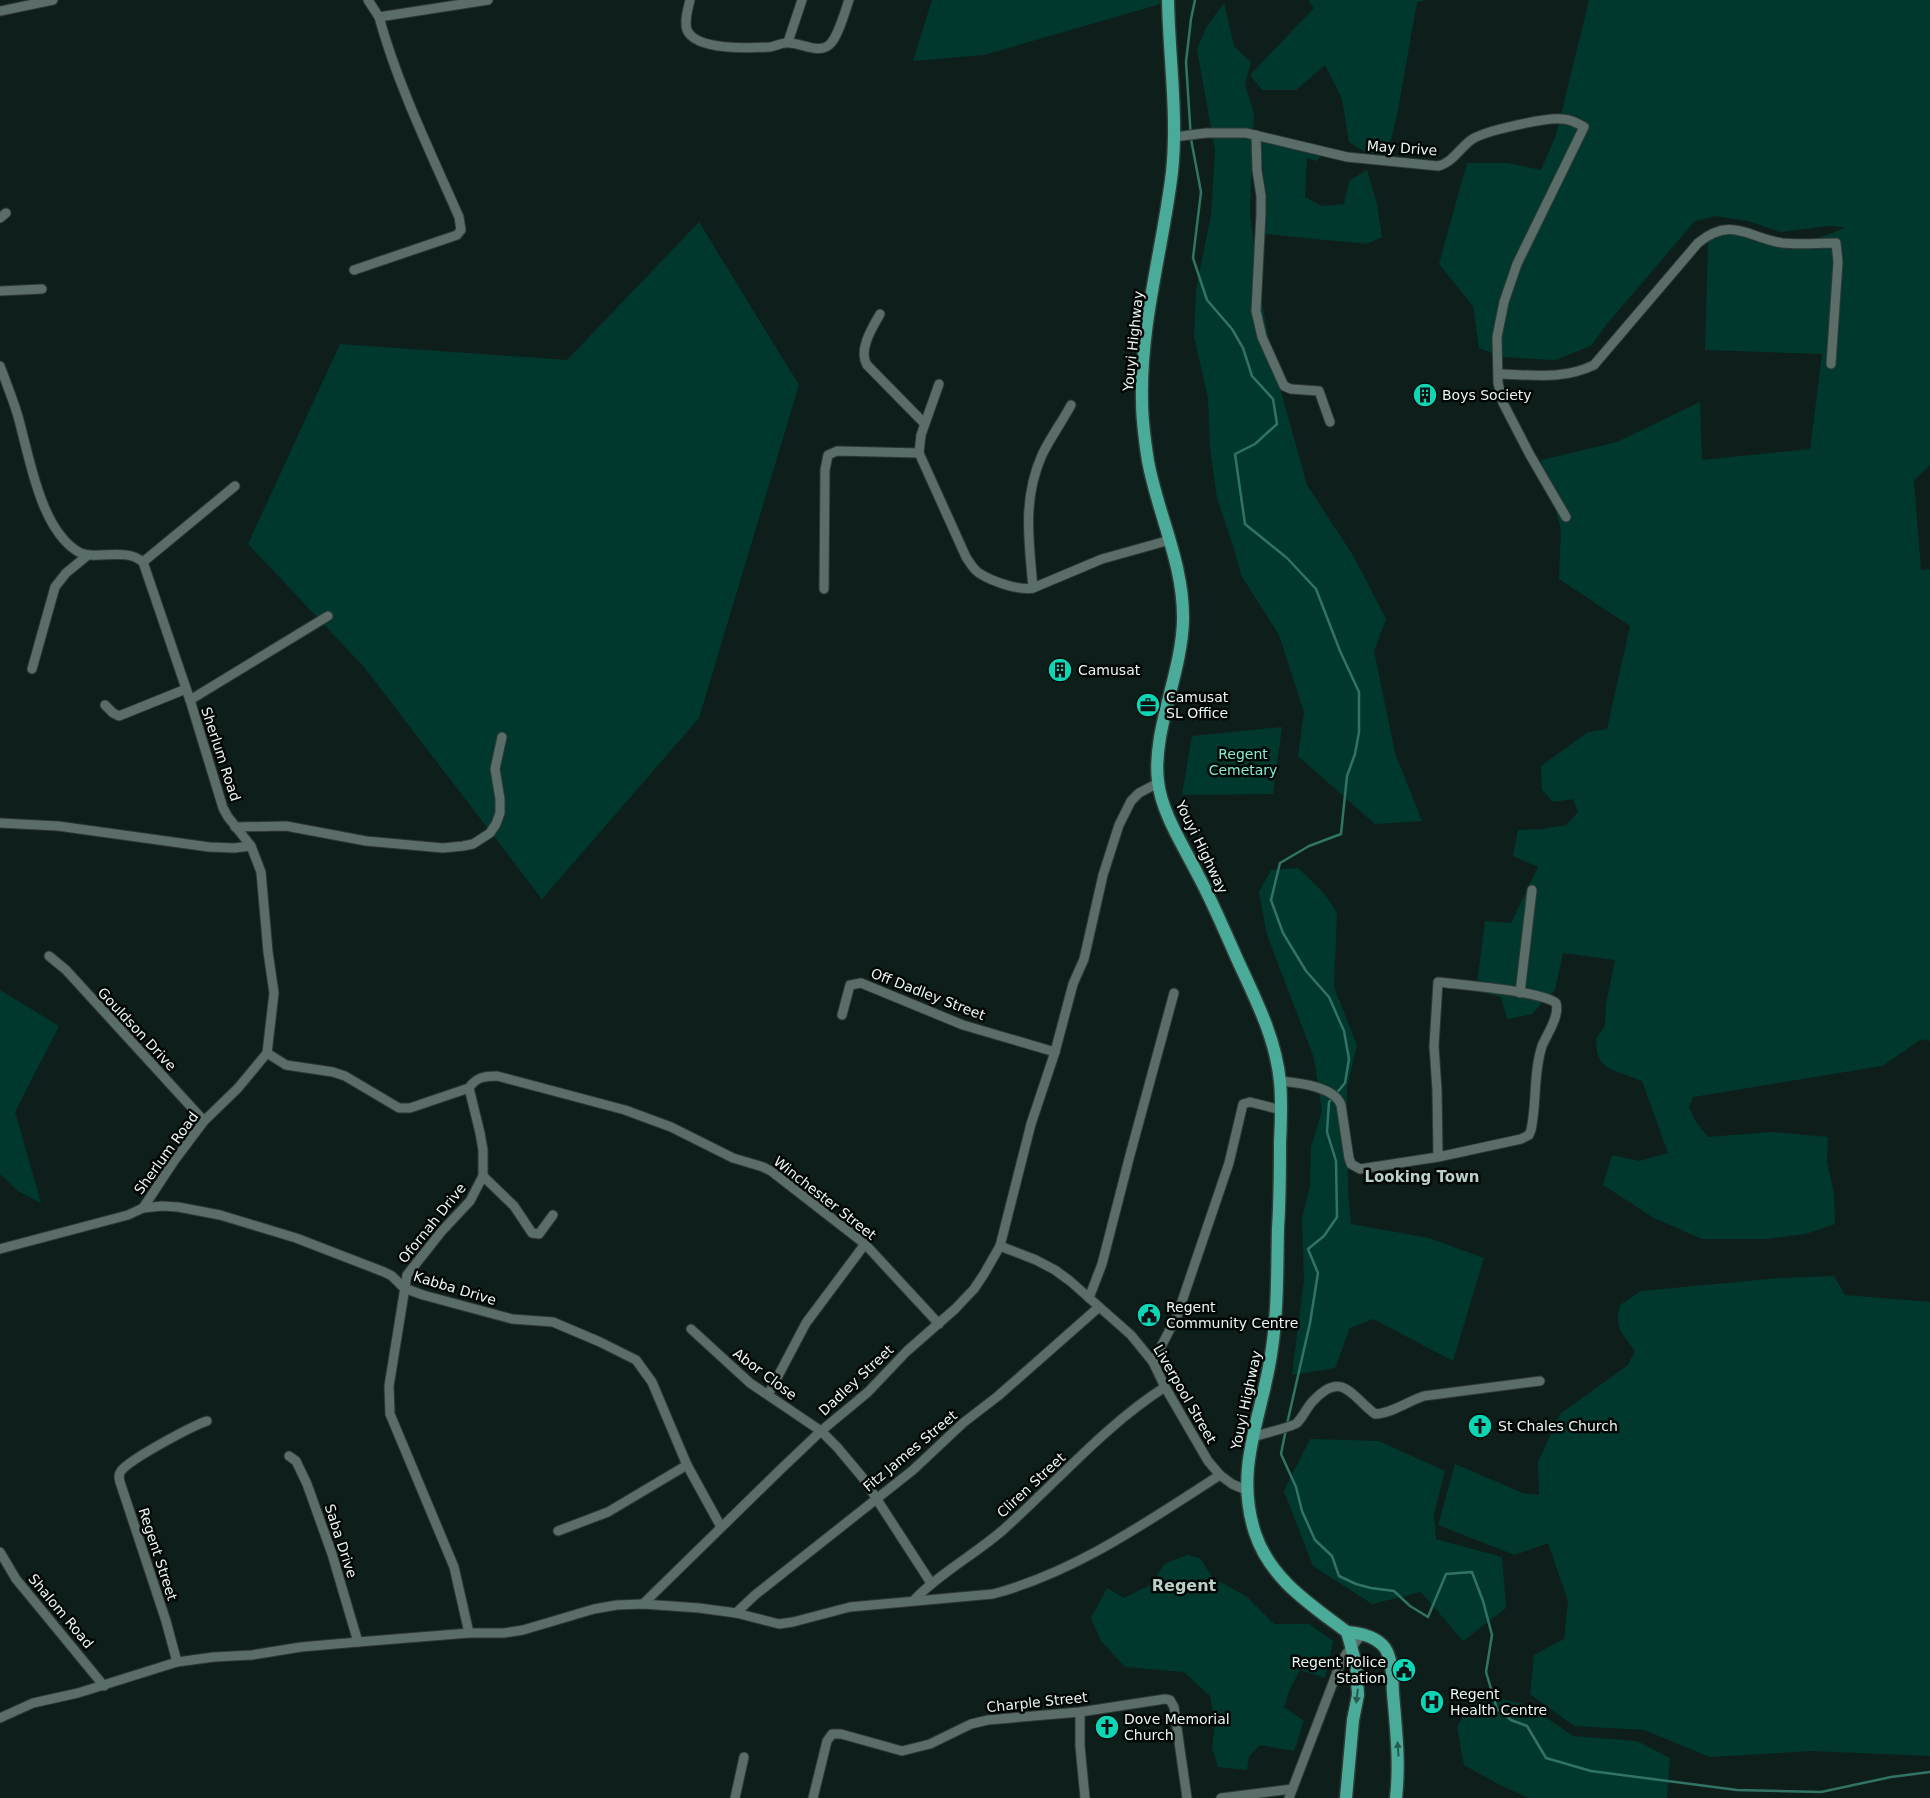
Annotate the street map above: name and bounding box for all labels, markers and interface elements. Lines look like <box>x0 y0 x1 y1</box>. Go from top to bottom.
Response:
street label: May Drive <box>1366 138 1438 158</box>
street label: Youyi Highway <box>1120 290 1146 393</box>
building icon: Boys Society <box>1412 382 1438 408</box>
place label: Boys Society <box>1442 387 1532 403</box>
building icon: Camusat <box>1047 657 1073 683</box>
place label: Camusat <box>1078 662 1141 678</box>
place label: Camusat SL Office <box>1166 689 1229 721</box>
office icon: Camusat SL Office <box>1135 692 1161 718</box>
street label: Sherlum Road <box>198 705 244 803</box>
park label: Regent Cemetary <box>1209 746 1277 778</box>
street label: Youyi Highway <box>1172 797 1231 896</box>
street label: Off Dadley Street <box>869 965 988 1023</box>
street label: Gouldson Drive <box>94 984 180 1074</box>
street label: Sherlum Road <box>131 1109 201 1197</box>
street label: Winchester Street <box>771 1153 880 1243</box>
district label: Looking Town <box>1364 1168 1480 1186</box>
street label: Ofornah Drive <box>395 1180 469 1266</box>
street label: Kabba Drive <box>412 1268 498 1308</box>
place label: Regent Community Centre <box>1166 1299 1298 1331</box>
public building icon: Regent Community Centre <box>1136 1302 1162 1328</box>
street label: Dadley Street <box>815 1341 897 1419</box>
street label: Liverpool Street <box>1150 1342 1220 1447</box>
street label: Abor Close <box>730 1345 800 1403</box>
street label: Youyi Highway <box>1227 1349 1264 1452</box>
street label: Fitz James Street <box>860 1407 961 1495</box>
church icon: St Chales Church <box>1467 1413 1493 1439</box>
place label: St Chales Church <box>1498 1418 1618 1434</box>
street label: Cliren Street <box>994 1449 1069 1521</box>
street label: Saba Drive <box>322 1502 360 1580</box>
street label: Regent Street <box>135 1506 181 1603</box>
street label: Shalom Road <box>25 1571 97 1651</box>
district label: Regent <box>1152 1576 1217 1595</box>
place label: Regent Police Station <box>1291 1654 1386 1686</box>
public building icon: Regent Police Station <box>1391 1657 1417 1683</box>
place label: Regent Health Centre <box>1450 1686 1547 1718</box>
street label: Charple Street <box>986 1689 1089 1715</box>
one-way arrow <box>1353 1689 1361 1705</box>
hospital icon: Regent Health Centre <box>1419 1689 1445 1715</box>
place label: Dove Memorial Church <box>1124 1711 1230 1743</box>
church icon: Dove Memorial Church <box>1094 1714 1120 1740</box>
one-way arrow <box>1394 1741 1402 1757</box>

